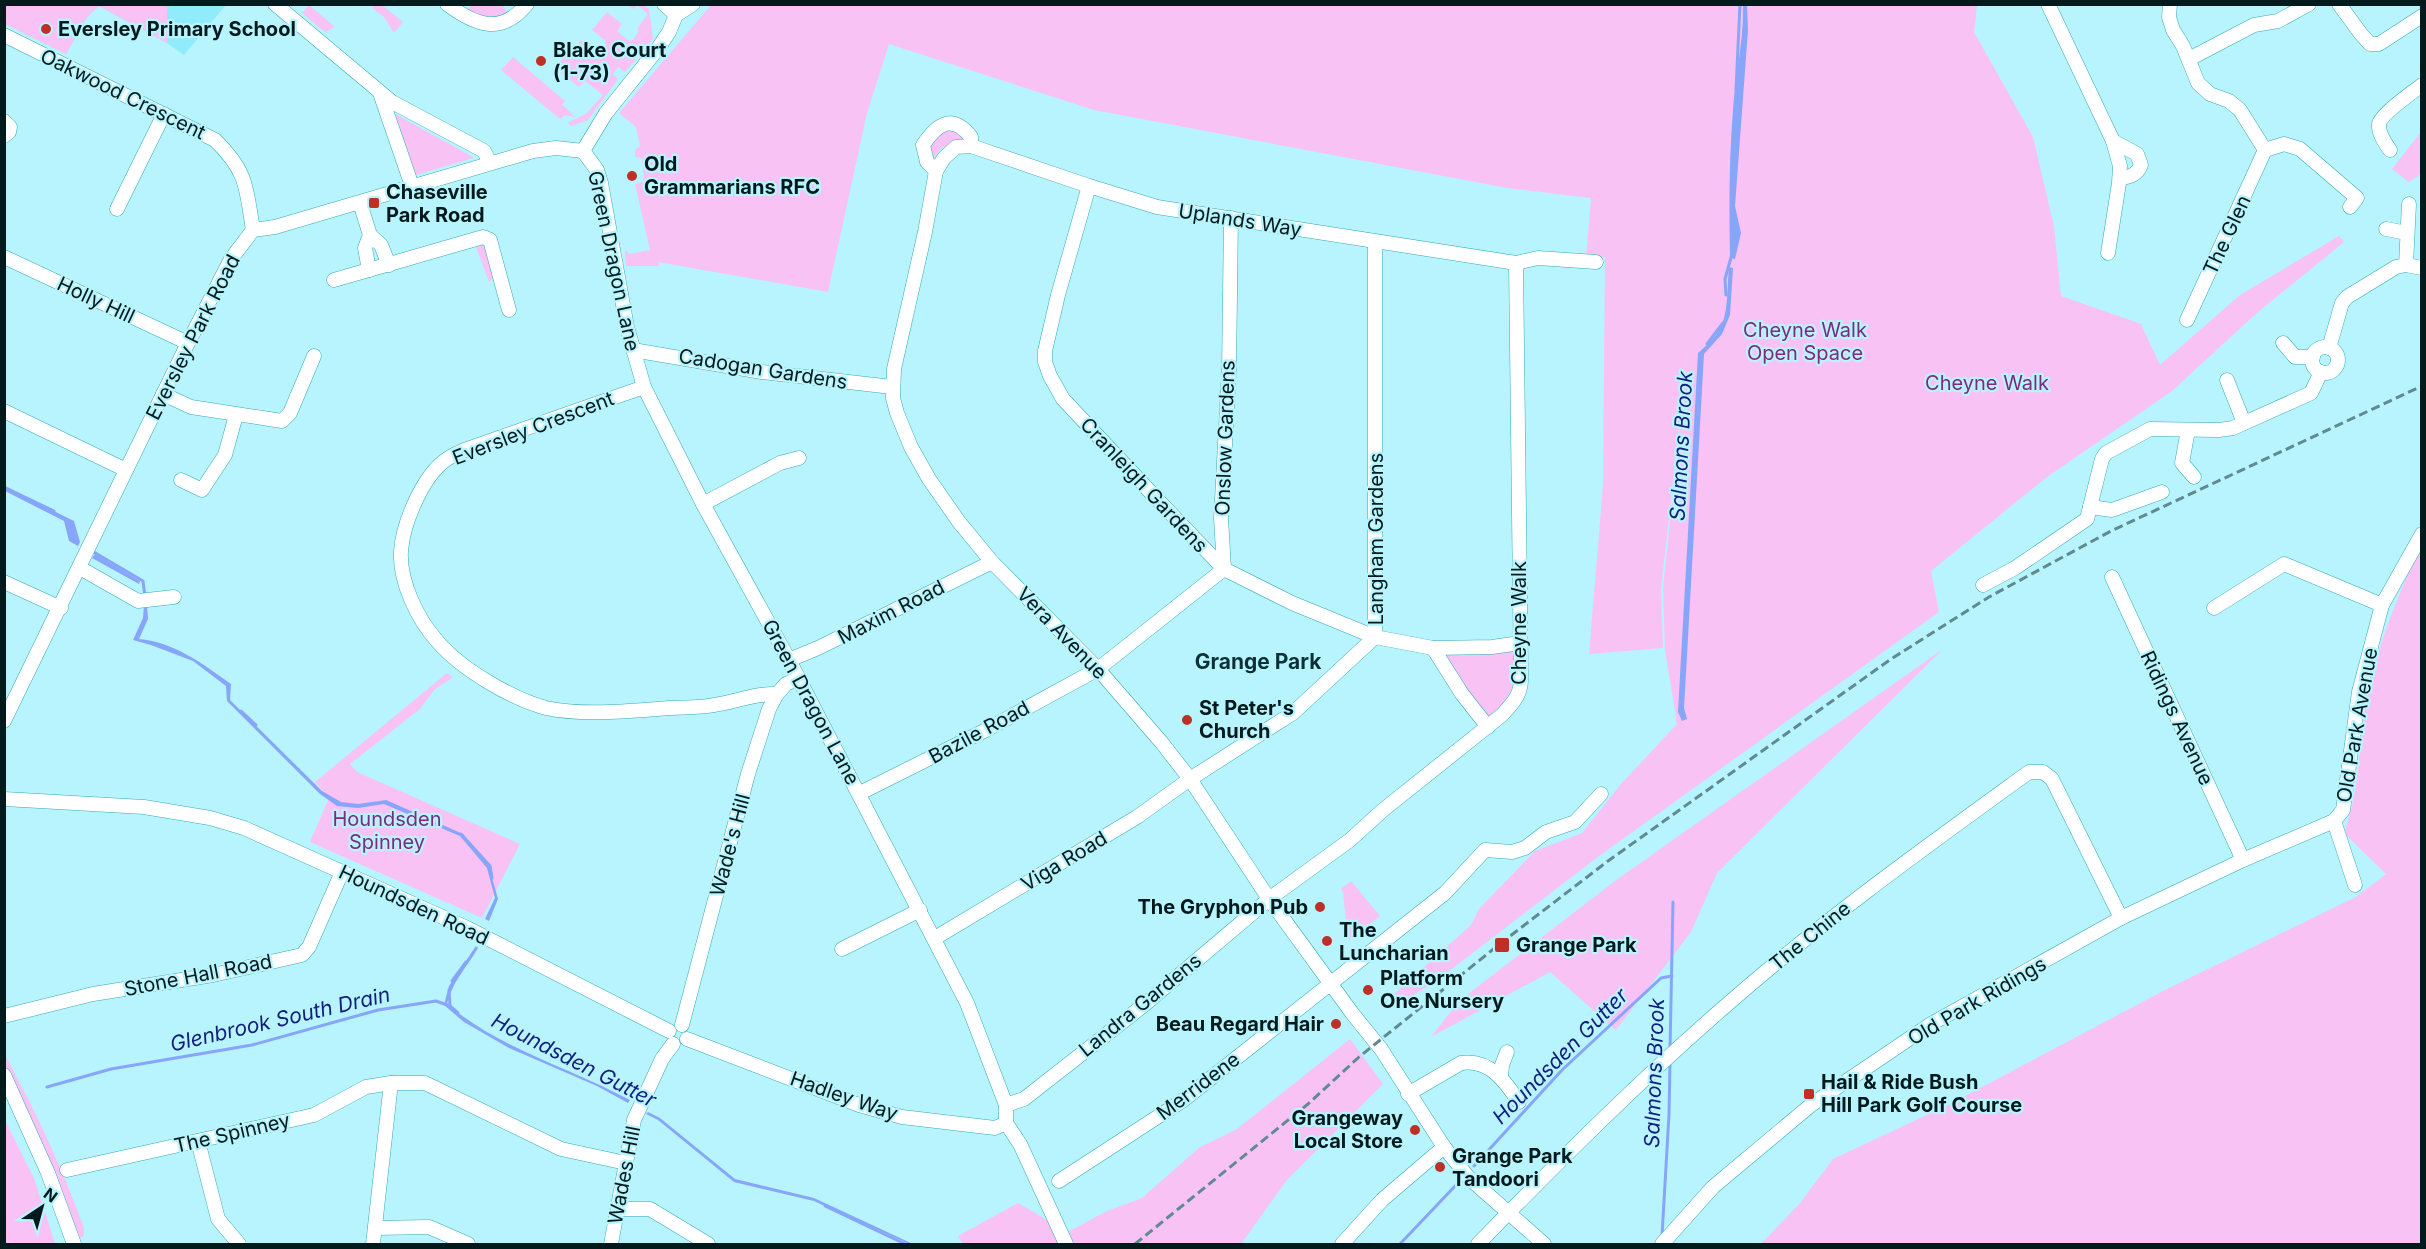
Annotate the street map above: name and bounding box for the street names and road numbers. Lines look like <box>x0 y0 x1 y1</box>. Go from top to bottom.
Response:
street label: Oakwood Crescent <box>36 44 210 145</box>
street label: Green Dragon Lane <box>583 169 645 353</box>
street label: The Glen <box>2198 191 2256 279</box>
street label: Uplands Way <box>1177 198 1303 242</box>
street label: Eversley Park Road <box>141 250 245 424</box>
street label: Holly Hill <box>53 272 139 328</box>
street label: Cadogan Gardens <box>677 344 849 394</box>
street label: Onslow Gardens <box>1210 360 1240 516</box>
street label: Eversley Crescent <box>449 386 618 470</box>
street label: Cranleigh Gardens <box>1075 412 1213 558</box>
street label: Langham Gardens <box>1364 453 1388 625</box>
street label: Cheyne Walk <box>1507 561 1531 685</box>
street label: Maxim Road <box>834 575 948 649</box>
street label: Vera Avenue <box>1012 582 1112 684</box>
street label: Green Dragon Lane <box>757 615 865 789</box>
street label: Old Park Avenue <box>2332 646 2382 804</box>
street label: Ridings Avenue <box>2135 647 2219 789</box>
street label: Bazile Road <box>925 695 1033 769</box>
street label: Wade's Hill <box>705 791 755 899</box>
street label: Viga Road <box>1017 826 1111 896</box>
street label: Houndsden Road <box>335 860 493 950</box>
street label: The Chine <box>1765 896 1855 976</box>
street label: Landra Gardens <box>1074 948 1206 1062</box>
street label: Stone Hall Road <box>122 949 274 1001</box>
street label: Old Park Ridings <box>1903 952 2051 1050</box>
street label: Merridene <box>1152 1047 1244 1125</box>
street label: Hadley Way <box>787 1066 901 1126</box>
street label: The Spinney <box>172 1108 292 1158</box>
street label: Wades Hill <box>603 1124 645 1226</box>

